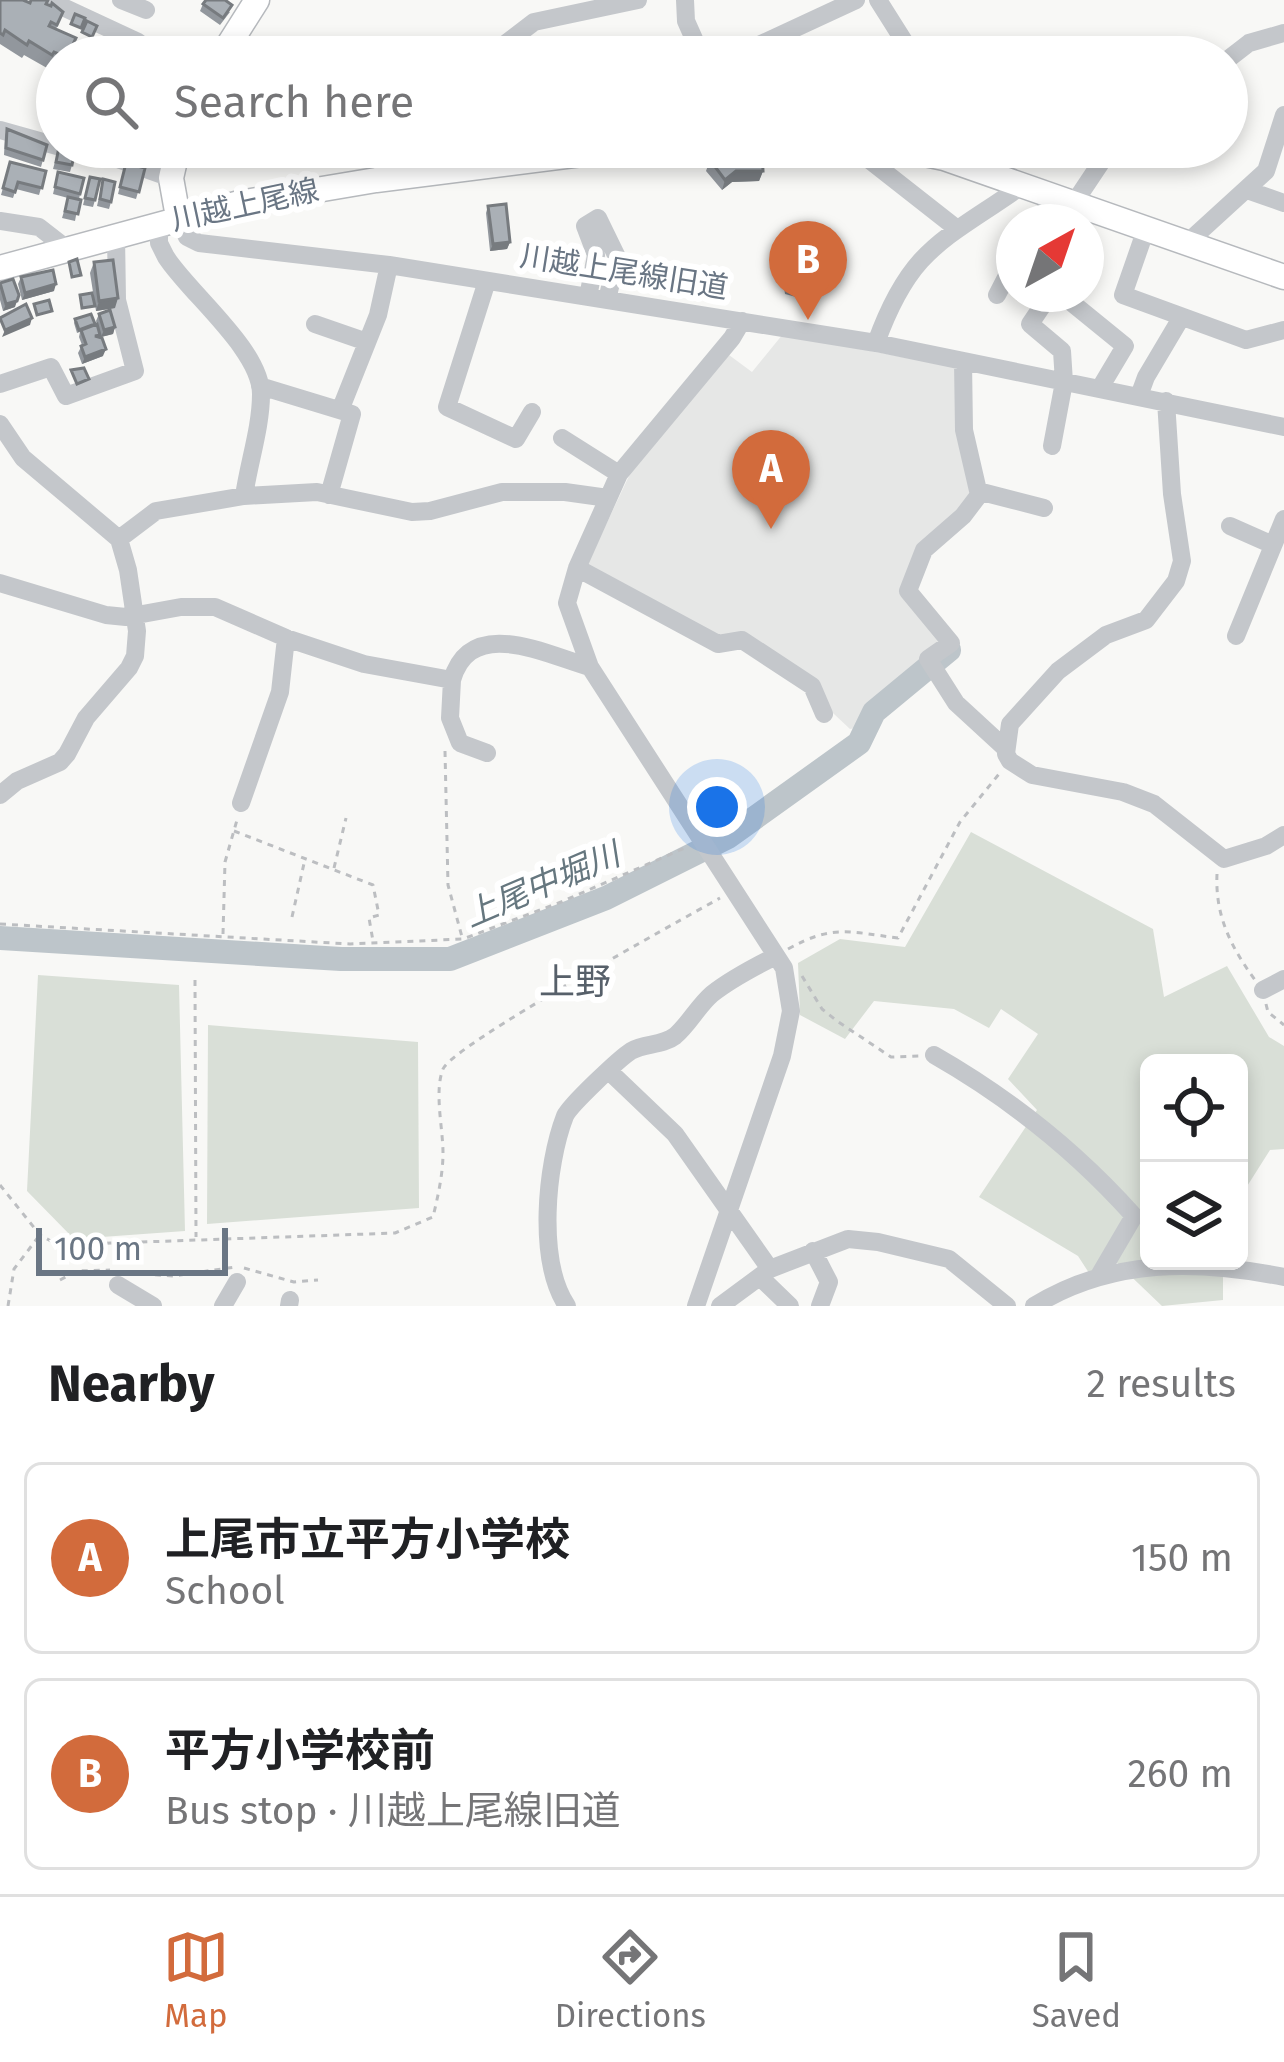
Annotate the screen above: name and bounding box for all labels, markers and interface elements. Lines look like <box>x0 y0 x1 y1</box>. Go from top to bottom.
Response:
search box <box>36 36 1248 168</box>
icon: search <box>78 69 144 135</box>
text: Search here <box>174 75 414 129</box>
street label: 川越上尾線 <box>168 172 322 238</box>
north arrow <box>996 204 1104 312</box>
pin: B <box>769 221 847 320</box>
street label: 川越上尾線旧道 <box>517 238 731 306</box>
pin: A <box>732 430 810 529</box>
your location <box>687 777 747 837</box>
water label: 上尾中堀川 <box>458 833 629 936</box>
district label: 上野 <box>539 960 611 1004</box>
map controls <box>1140 1054 1248 1270</box>
button: locate <box>1140 1054 1248 1162</box>
button: layers <box>1140 1162 1248 1270</box>
scale bar <box>36 1222 228 1275</box>
text: 100 m <box>54 1229 142 1269</box>
text: Nearby <box>48 1353 214 1415</box>
text: 2 results <box>1087 1361 1236 1407</box>
text: 上尾市立平方小学校 <box>165 1513 570 1567</box>
text: A <box>78 1535 102 1581</box>
text: 150 m <box>1131 1535 1233 1581</box>
text: School <box>165 1568 285 1614</box>
text: 平方小学校前 <box>165 1724 435 1778</box>
text: B <box>78 1751 102 1797</box>
text: 260 m <box>1127 1751 1233 1797</box>
text: Bus stop · 川越上尾線旧道 <box>165 1788 621 1834</box>
tab: Map <box>163 1924 229 2036</box>
tab: Directions <box>555 1924 706 2036</box>
tab: Saved <box>1032 1924 1121 2036</box>

